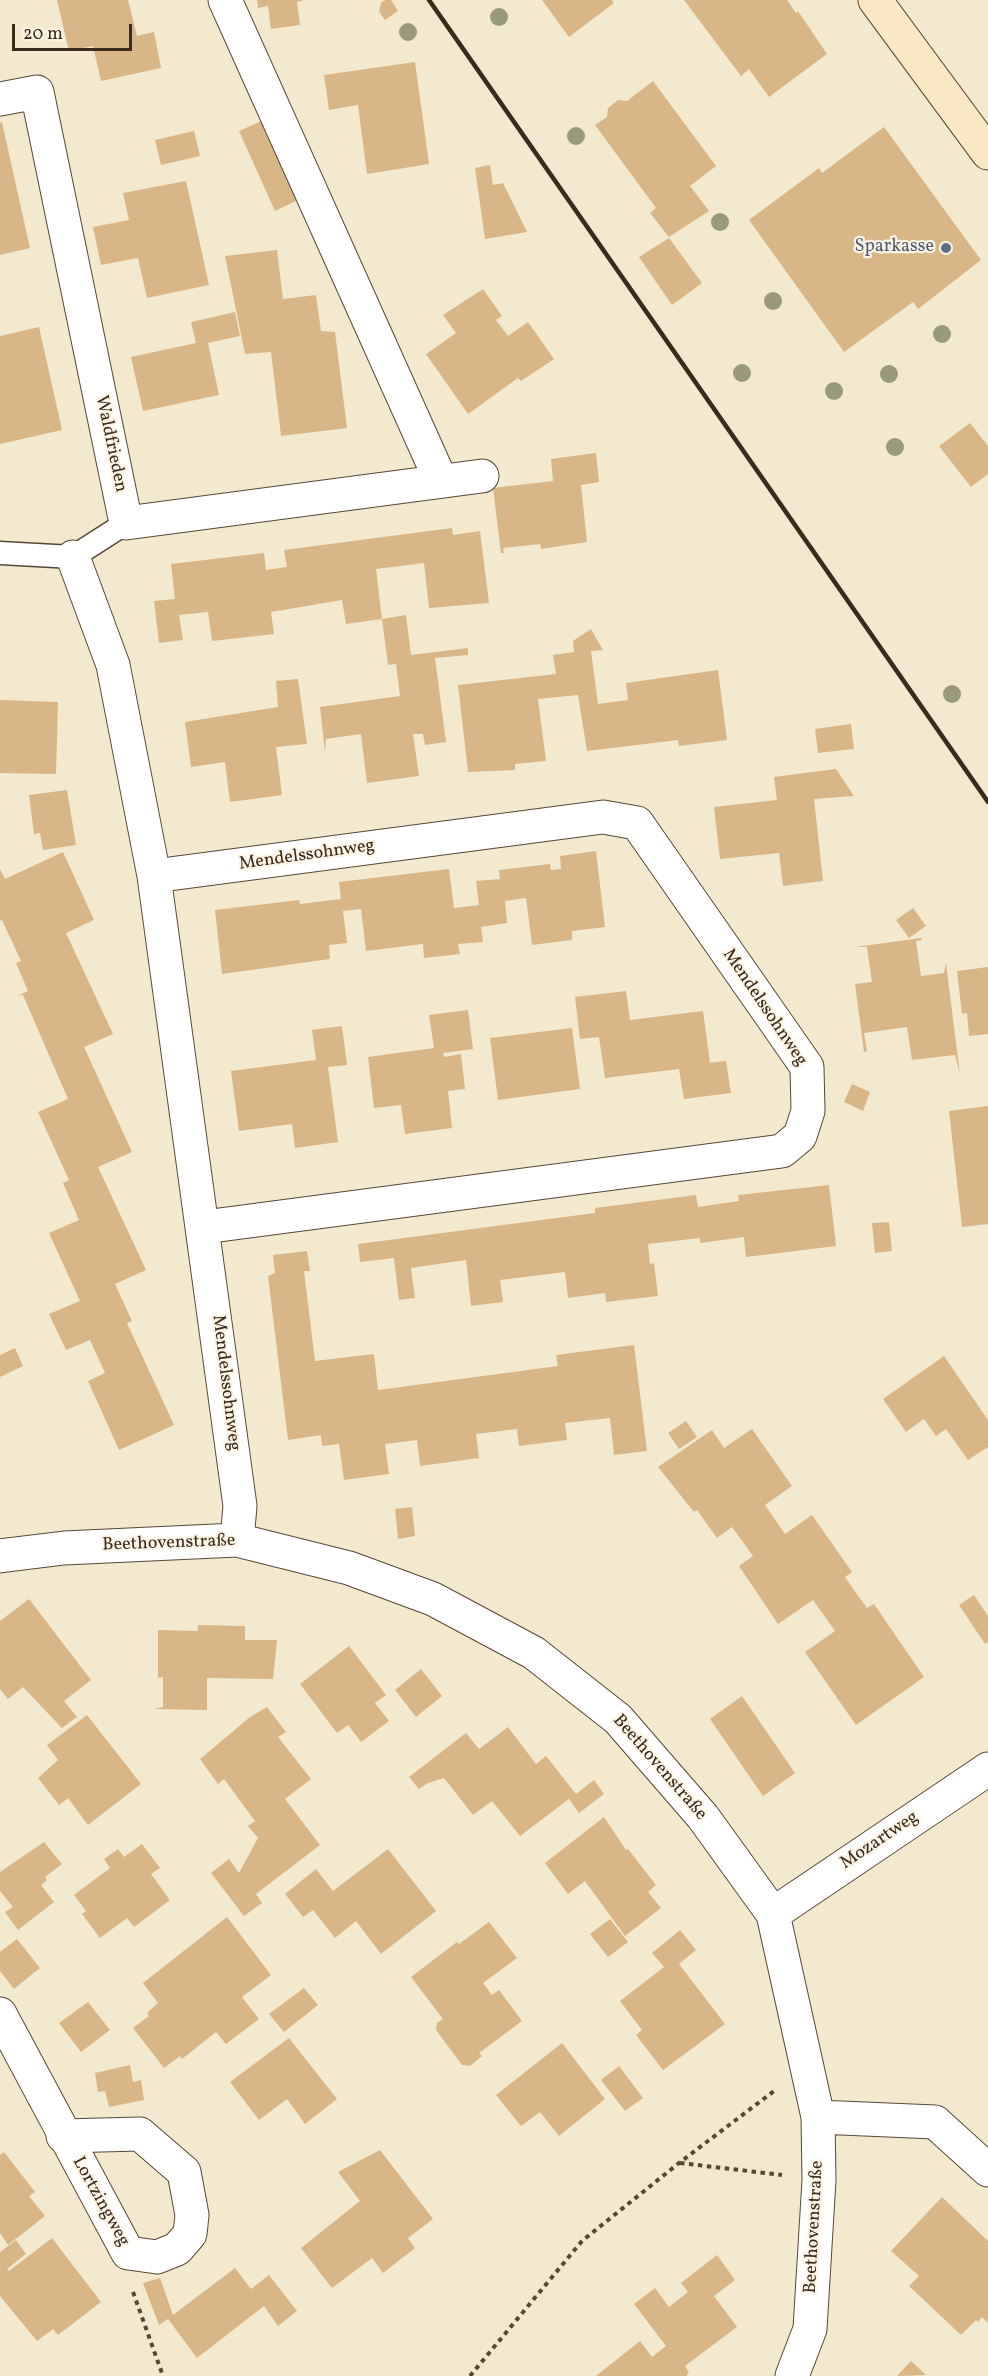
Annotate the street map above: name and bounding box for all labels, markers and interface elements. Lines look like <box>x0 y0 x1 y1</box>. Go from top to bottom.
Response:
scale bar <box>15 12 135 50</box>
text: 20 m <box>23 22 63 47</box>
place label: Sparkasse <box>855 237 934 259</box>
marker: Sparkasse <box>939 241 953 255</box>
street label: Waldfrieden <box>89 394 131 494</box>
street label: Mendelssohnweg <box>238 836 376 876</box>
street label: Mendelssohnweg <box>717 945 811 1071</box>
street label: Mendelssohnweg <box>206 1314 244 1452</box>
street label: Beethovenstraße <box>102 1531 236 1557</box>
street label: Beethovenstraße <box>607 1711 711 1825</box>
street label: Mozartweg <box>837 1807 923 1875</box>
street label: Lortzingweg <box>66 2153 134 2251</box>
street label: Beethovenstraße <box>801 2160 829 2294</box>

